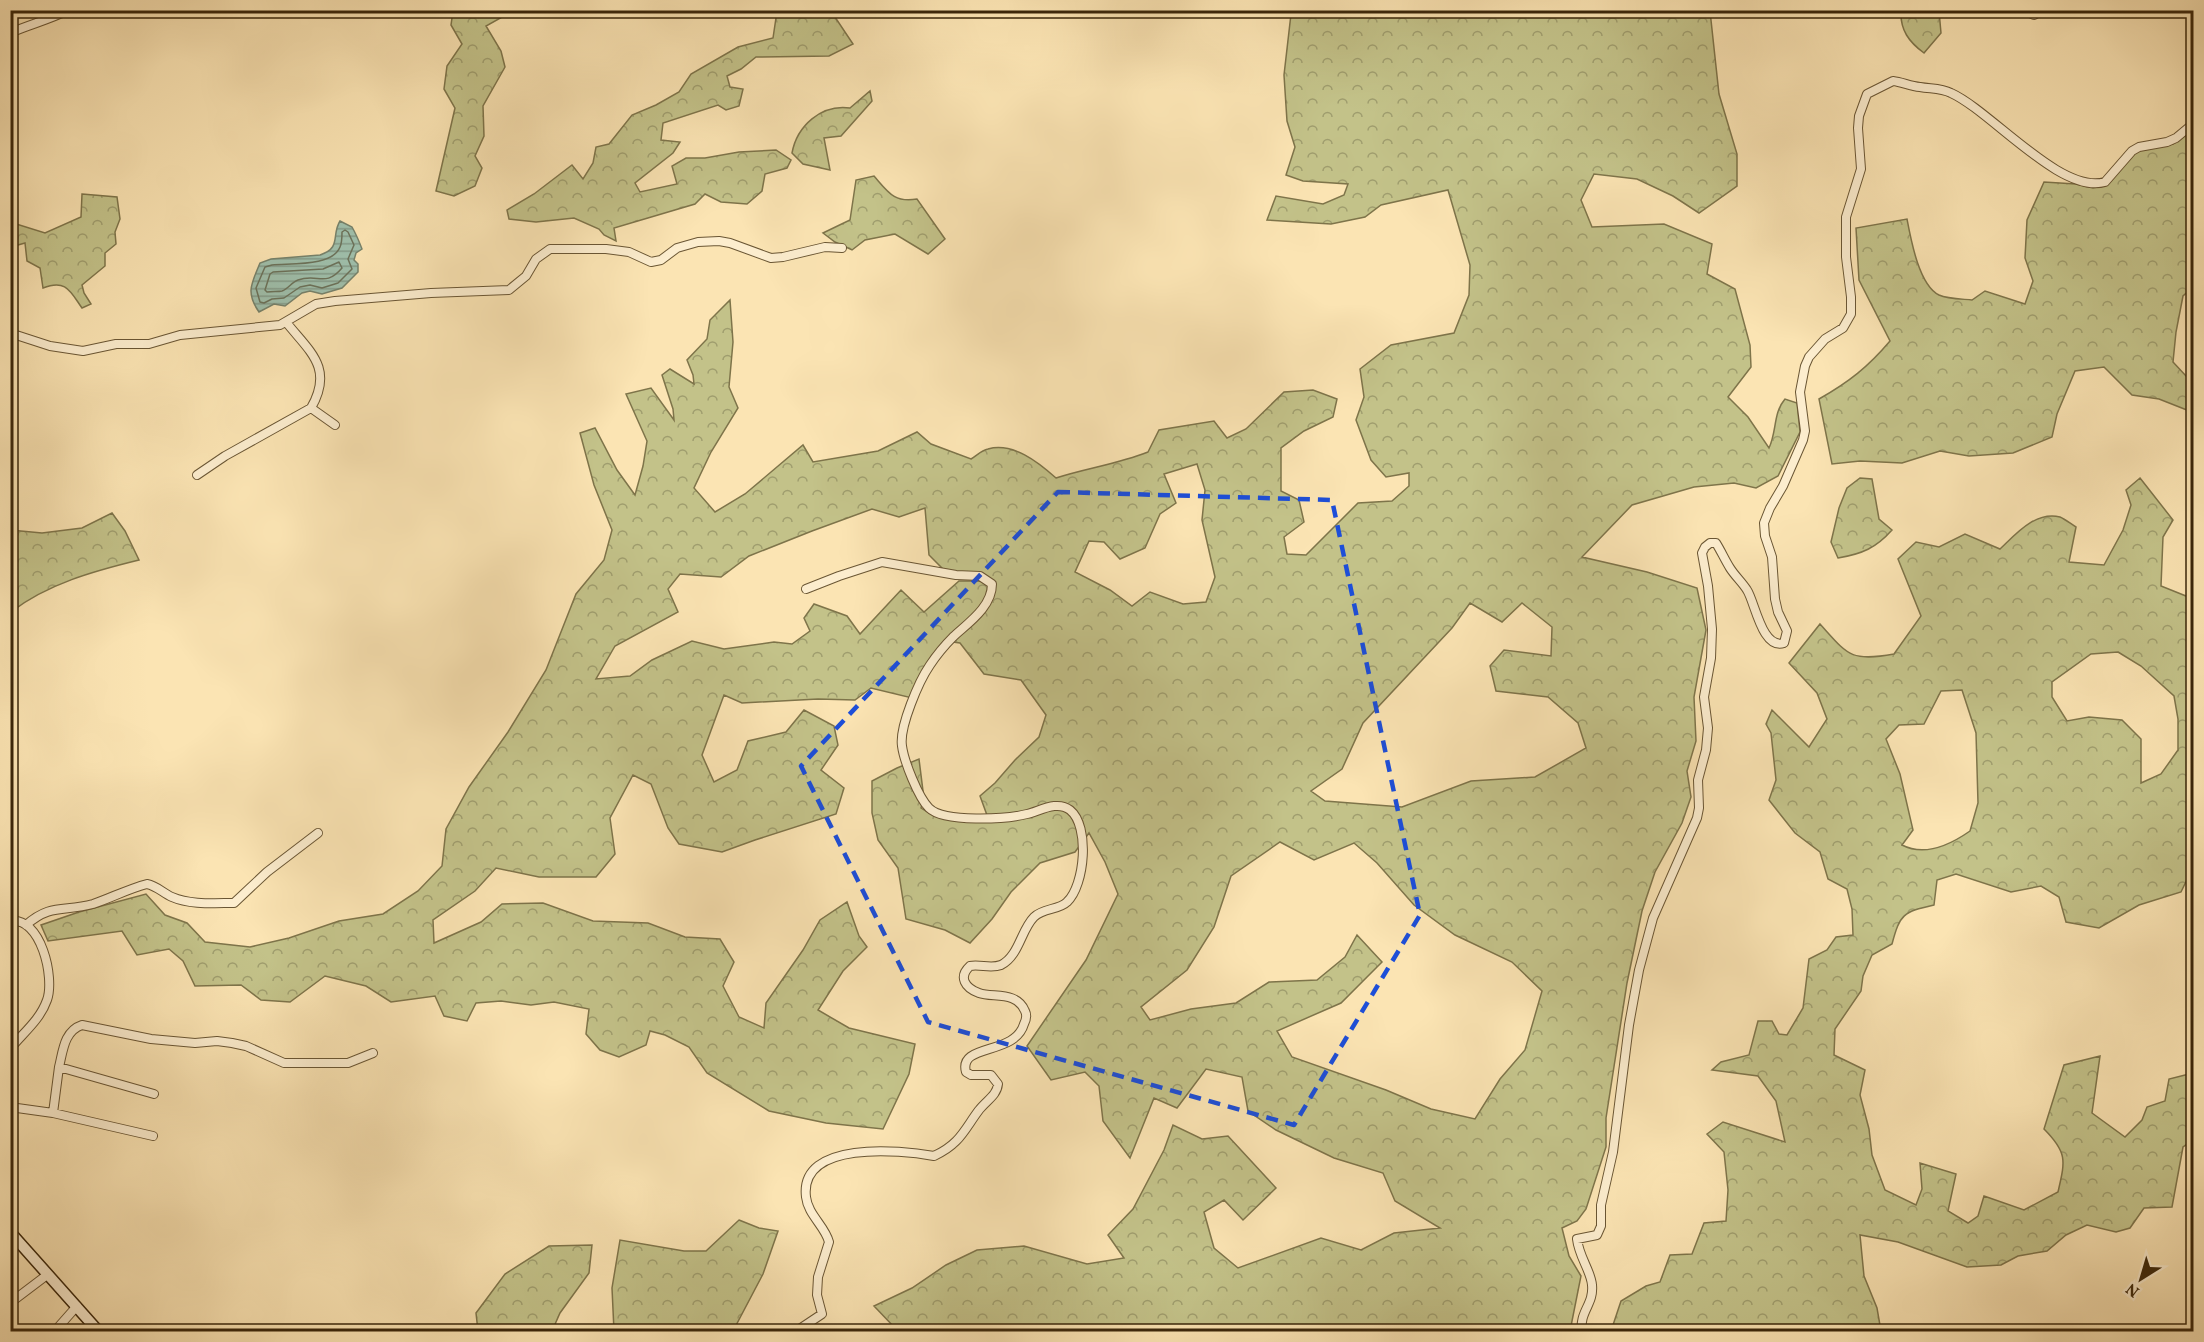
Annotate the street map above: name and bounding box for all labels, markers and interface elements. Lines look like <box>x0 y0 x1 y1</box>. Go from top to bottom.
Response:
north arrow <box>2111 1249 2171 1309</box>
text: N <box>2122 1277 2144 1302</box>

